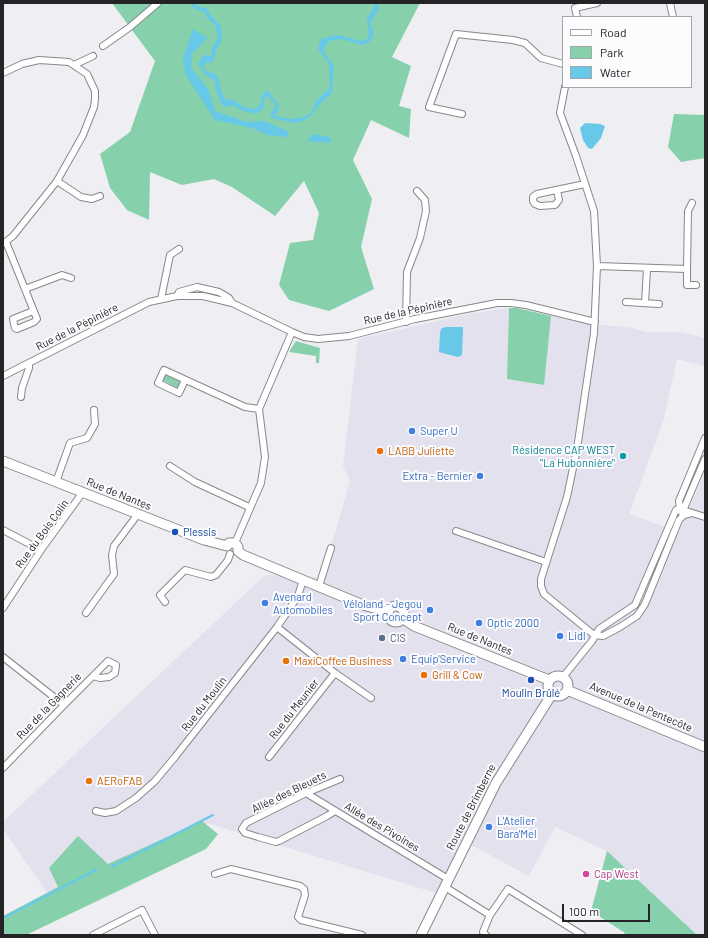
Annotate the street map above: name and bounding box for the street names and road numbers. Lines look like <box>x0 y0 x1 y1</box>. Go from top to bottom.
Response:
street label: Rue de la Pépinière <box>362 294 454 328</box>
street label: Rue de la Pépinière <box>34 301 120 353</box>
street label: Rue de Nantes <box>85 475 153 513</box>
street label: Rue du Bois Colin <box>13 497 71 571</box>
street label: Rue de Nantes <box>446 620 514 658</box>
street label: Rue de la Gagnerie <box>14 670 84 742</box>
street label: Rue du Moulin <box>179 674 229 734</box>
street label: Rue du Meunier <box>266 676 322 742</box>
street label: Avenue de la Pentecôte <box>588 679 694 735</box>
street label: Route de Brimberne <box>444 762 498 852</box>
street label: Allée des Bleuets <box>250 768 328 816</box>
street label: Allée des Pivoines <box>342 799 422 855</box>

